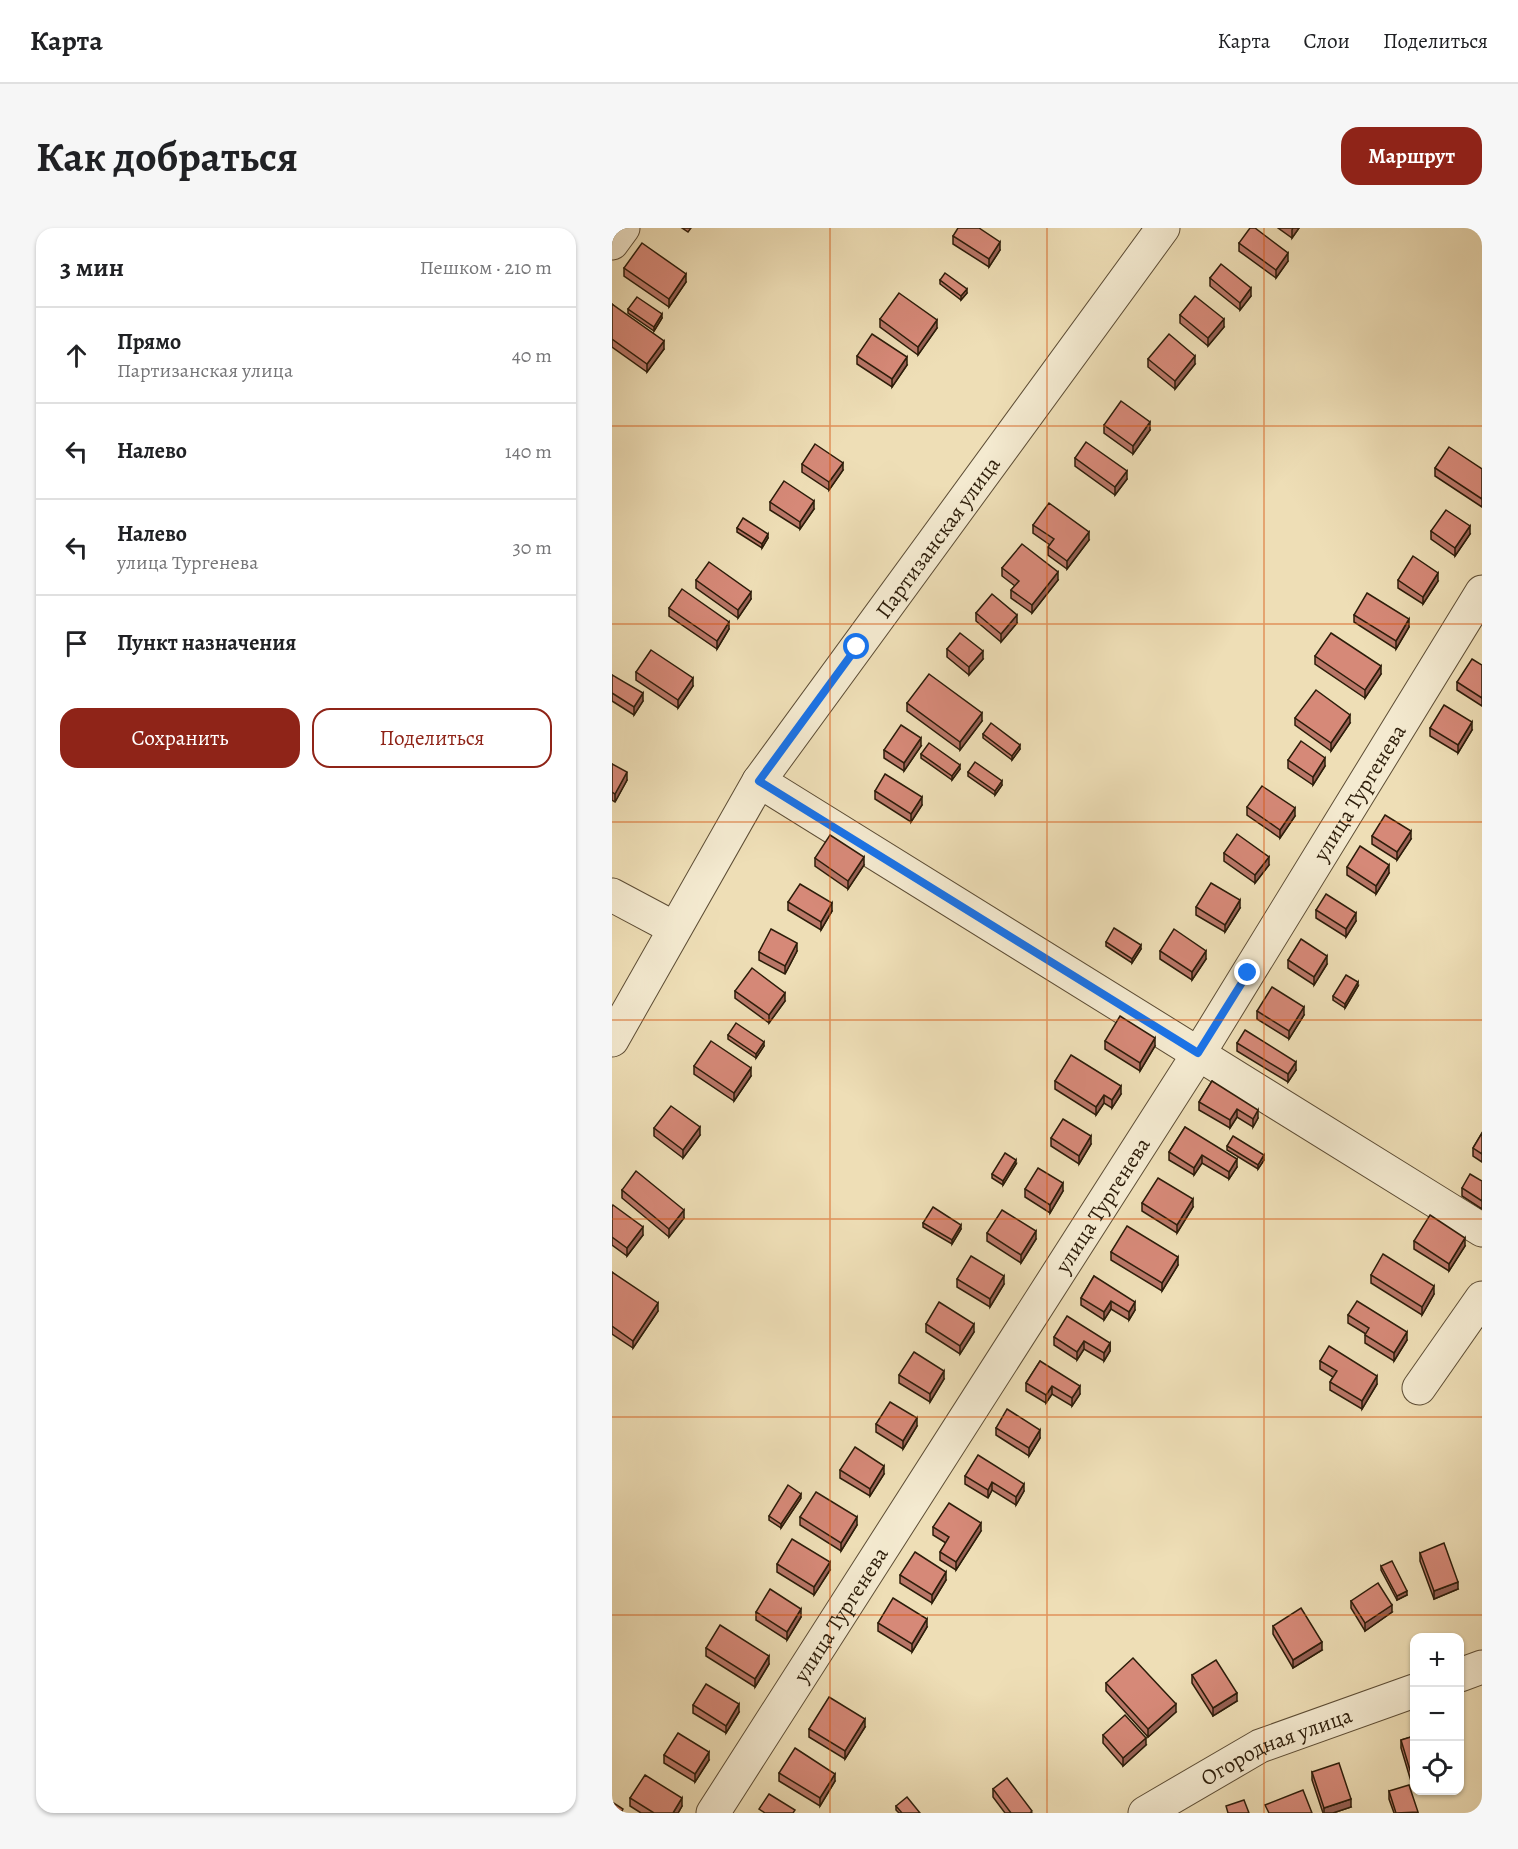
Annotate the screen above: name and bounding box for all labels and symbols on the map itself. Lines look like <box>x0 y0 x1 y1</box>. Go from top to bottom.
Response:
street label: Партизанская улица <box>869 450 1008 625</box>
route start <box>843 633 869 659</box>
street label: улица Тургенева <box>1306 718 1414 868</box>
route end <box>1234 959 1260 985</box>
street label: улица Тургенева <box>1048 1131 1158 1280</box>
street label: улица Тургенева <box>786 1540 896 1689</box>
street label: Огородная улица <box>1195 1700 1357 1793</box>

